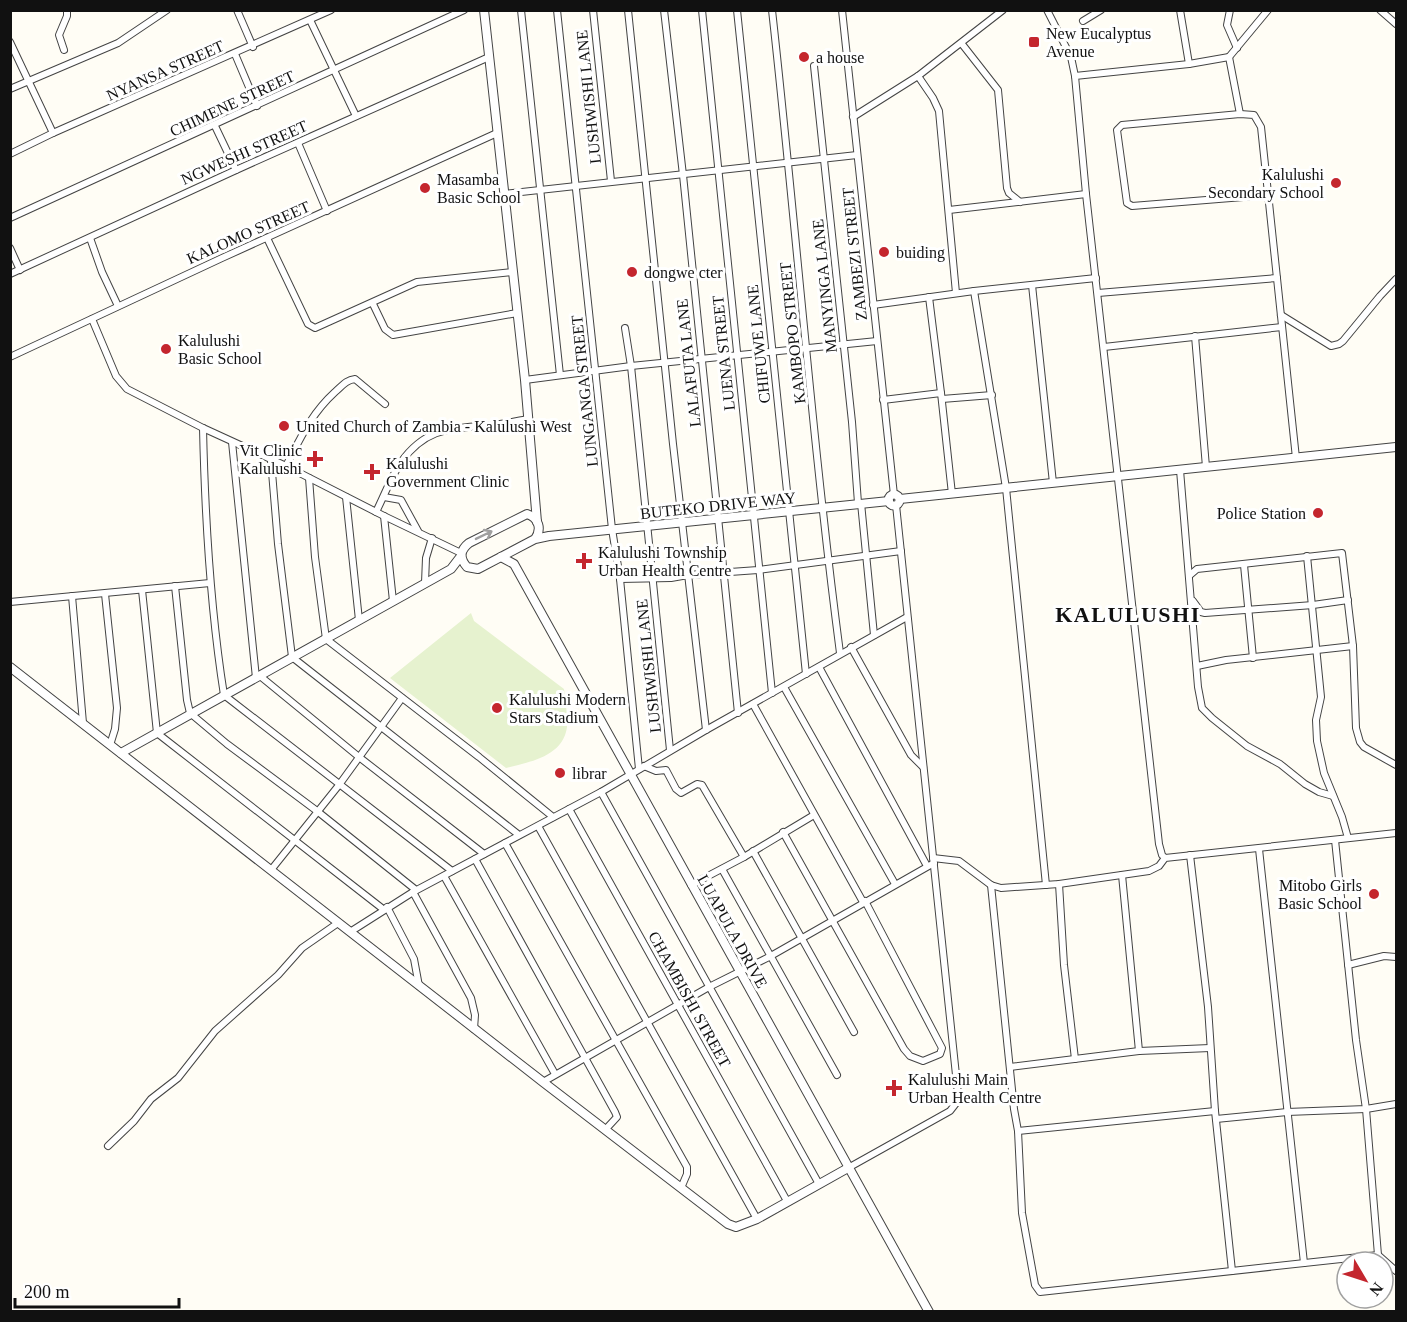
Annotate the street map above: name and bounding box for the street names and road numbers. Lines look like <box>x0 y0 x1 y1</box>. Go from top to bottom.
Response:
street label: LUSHWISHI LANE <box>573 29 604 165</box>
street label: NYANSA STREET <box>104 37 227 104</box>
street label: CHIMENE STREET <box>167 67 297 140</box>
street label: NGWESHI STREET <box>178 117 310 188</box>
street label: ZAMBEZI STREET <box>839 186 870 321</box>
street label: KALOMO STREET <box>184 198 313 267</box>
street label: MANYINGA LANE <box>809 218 840 354</box>
street label: KAMBOPO STREET <box>777 261 808 405</box>
street label: CHIFUWE LANE <box>744 284 773 404</box>
street label: LUENA STREET <box>709 294 738 412</box>
street label: LALAFUTA LANE <box>673 298 704 428</box>
street label: LUNGANGA STREET <box>568 314 601 468</box>
street label: BUTEKO DRIVE WAY <box>639 489 797 522</box>
street label: LUSHWISHI LANE <box>633 598 664 734</box>
street label: LUAPULA DRIVE <box>694 872 771 991</box>
street label: CHAMBISHI STREET <box>645 928 734 1070</box>

